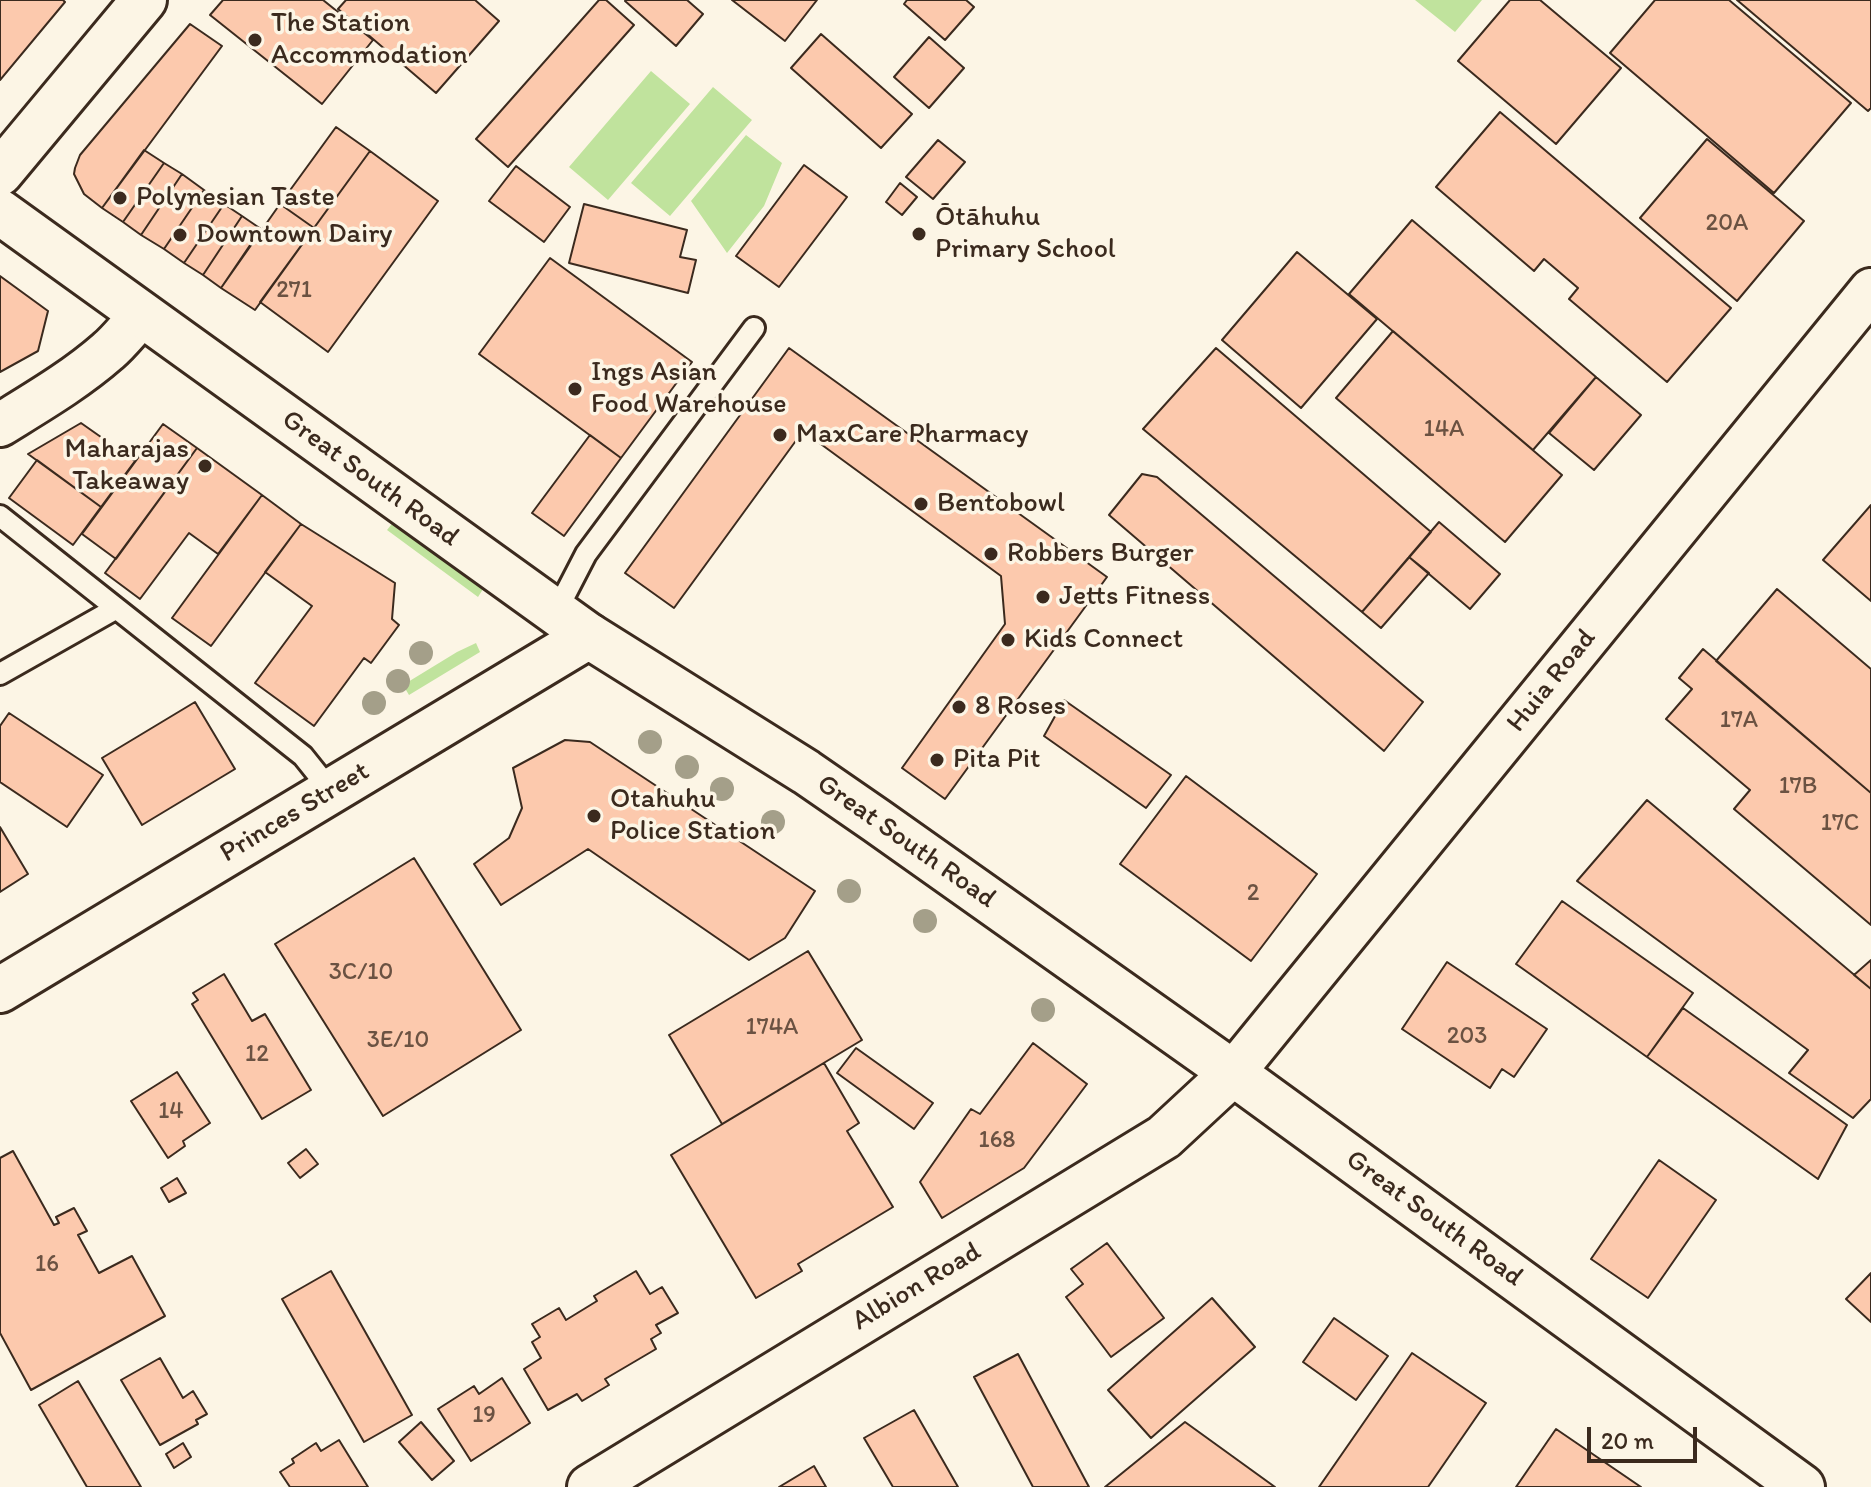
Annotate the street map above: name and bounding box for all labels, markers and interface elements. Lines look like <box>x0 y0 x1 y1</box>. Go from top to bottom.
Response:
place label: The Station Accommodation <box>271 7 468 73</box>
marker: The Station Accommodation <box>246 31 264 49</box>
place label: Polynesian Taste <box>136 181 335 215</box>
marker: Polynesian Taste <box>111 189 129 207</box>
place label: Ōtāhuhu Primary School <box>935 201 1116 267</box>
house number: 20A <box>1706 210 1748 238</box>
place label: Downtown Dairy <box>196 218 392 252</box>
marker: Ōtāhuhu Primary School <box>910 225 928 243</box>
marker: Downtown Dairy <box>171 226 189 244</box>
house number: 271 <box>276 277 312 305</box>
place label: Ings Asian Food Warehouse <box>591 356 787 422</box>
marker: Ings Asian Food Warehouse <box>566 380 584 398</box>
street label: Great South Road <box>275 403 465 555</box>
house number: 14A <box>1424 416 1464 444</box>
place label: MaxCare Pharmacy <box>796 418 1028 452</box>
marker: MaxCare Pharmacy <box>771 426 789 444</box>
place label: Maharajas Takeaway <box>65 433 189 499</box>
marker: Maharajas Takeaway <box>196 457 214 475</box>
place label: Bentobowl <box>937 487 1065 521</box>
marker: Bentobowl <box>912 495 930 513</box>
place label: Robbers Burger <box>1007 537 1194 571</box>
marker: Robbers Burger <box>982 545 1000 563</box>
place label: Jetts Fitness <box>1059 580 1210 614</box>
marker: Jetts Fitness <box>1034 588 1052 606</box>
place label: Kids Connect <box>1024 623 1183 657</box>
street label: Huia Road <box>1500 623 1604 739</box>
marker: Kids Connect <box>999 631 1017 649</box>
place label: 8 Roses <box>975 690 1066 724</box>
marker: 8 Roses <box>950 698 968 716</box>
house number: 17A <box>1720 707 1758 735</box>
place label: Pita Pit <box>953 743 1040 777</box>
marker: Pita Pit <box>928 751 946 769</box>
street label: Princes Street <box>214 755 376 871</box>
street label: Great South Road <box>810 768 1002 916</box>
house number: 17B <box>1779 773 1817 801</box>
place label: Otahuhu Police Station <box>610 783 776 849</box>
marker: Otahuhu Police Station <box>585 807 603 825</box>
house number: 17C <box>1821 810 1859 838</box>
house number: 2 <box>1247 880 1259 908</box>
house number: 3C/10 <box>329 959 393 987</box>
house number: 174A <box>746 1014 798 1042</box>
house number: 203 <box>1447 1023 1487 1051</box>
house number: 3E/10 <box>367 1027 429 1055</box>
house number: 12 <box>245 1041 269 1069</box>
house number: 14 <box>158 1098 184 1126</box>
house number: 168 <box>979 1127 1015 1155</box>
street label: Great South Road <box>1339 1143 1529 1295</box>
street label: Albion Road <box>847 1235 987 1339</box>
house number: 16 <box>35 1251 59 1279</box>
house number: 19 <box>472 1402 496 1430</box>
scale bar <box>1591 1411 1701 1461</box>
text: 20 m <box>1601 1426 1654 1455</box>

